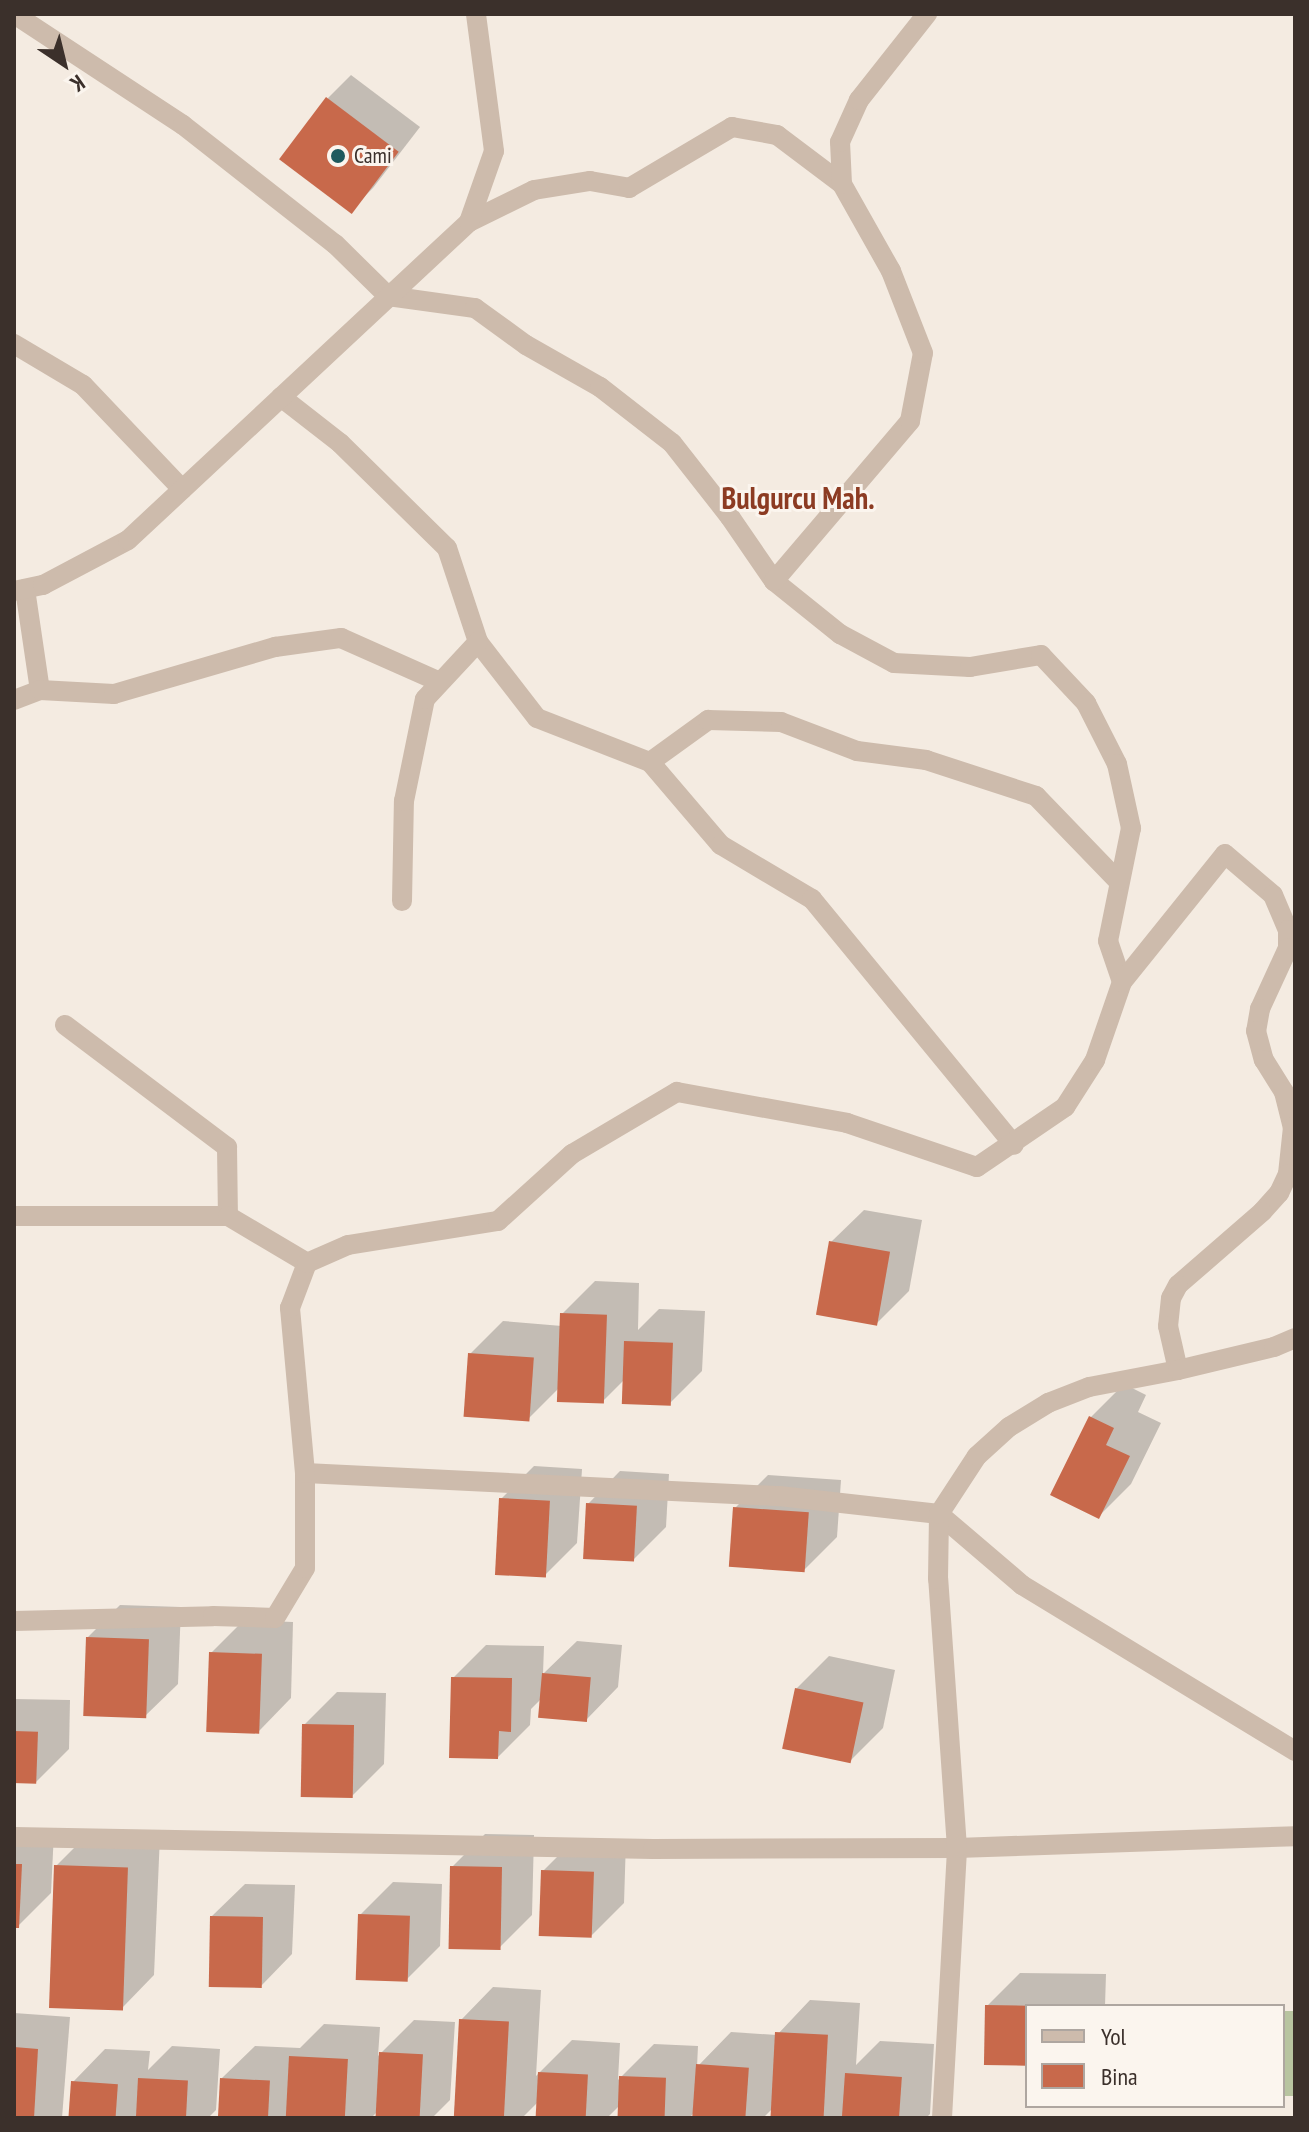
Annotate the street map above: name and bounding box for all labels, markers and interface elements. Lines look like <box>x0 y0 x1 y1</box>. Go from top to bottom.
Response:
north arrow <box>24 24 104 104</box>
text: K <box>65 69 90 98</box>
place label: Cami <box>354 143 392 169</box>
marker: Cami <box>329 147 347 165</box>
district label: Bulgurcu Mah. <box>722 480 874 516</box>
legend <box>1025 2004 1285 2108</box>
text: Yol <box>1101 2021 1126 2052</box>
text: Bina <box>1101 2061 1138 2092</box>

